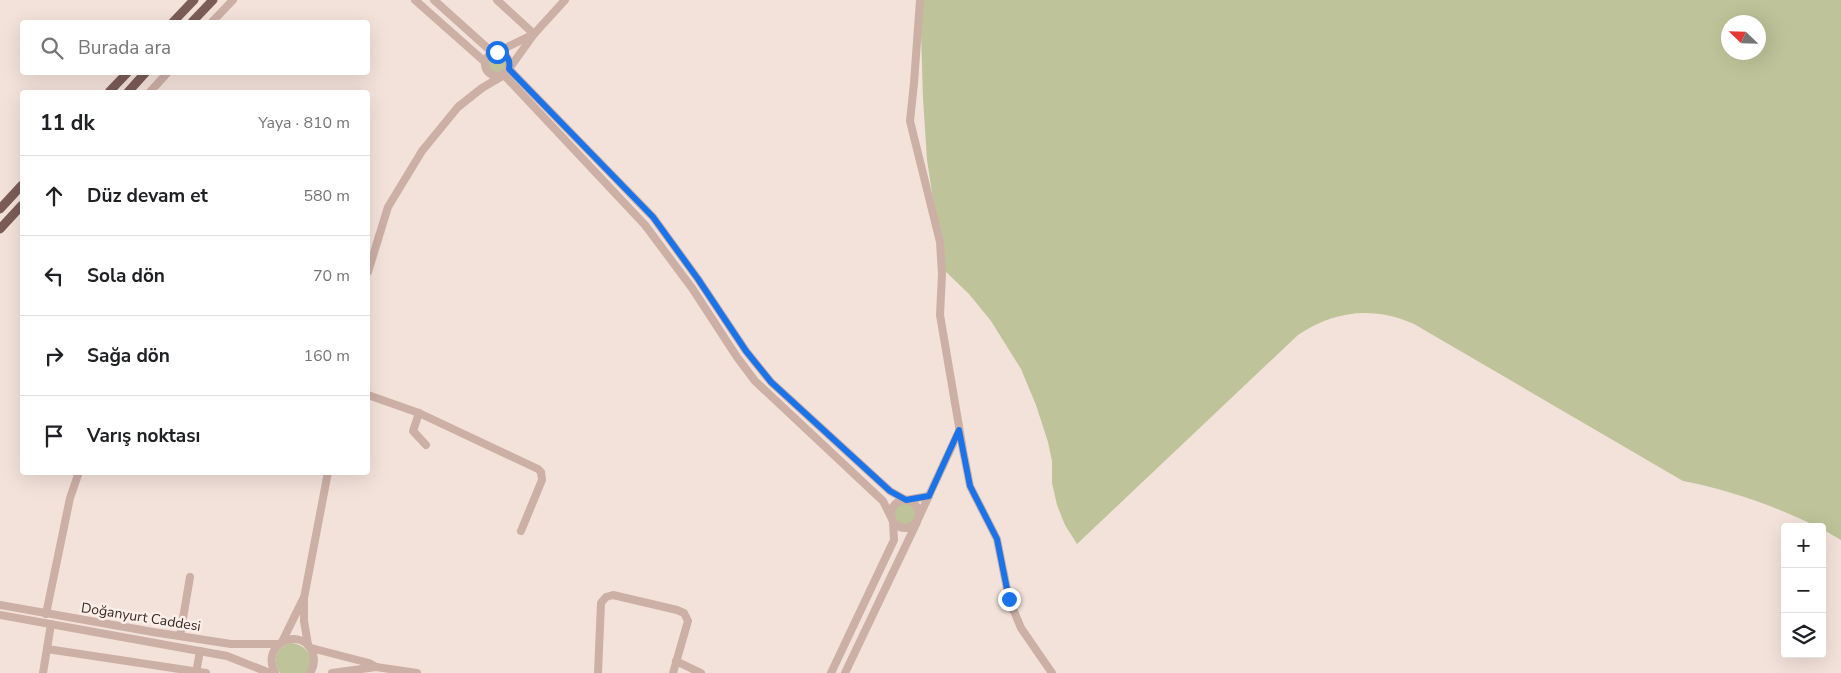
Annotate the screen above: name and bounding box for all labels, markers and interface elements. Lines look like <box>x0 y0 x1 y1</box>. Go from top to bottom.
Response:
north arrow <box>1721 15 1766 60</box>
search box <box>20 20 370 75</box>
icon: search <box>38 34 66 62</box>
text: Burada ara <box>78 35 171 61</box>
route start <box>486 41 509 64</box>
text: 11 dk <box>40 109 95 137</box>
text: Yaya · 810 m <box>258 112 350 134</box>
icon: ahead <box>40 182 68 210</box>
text: Düz devam et <box>87 183 208 209</box>
text: 580 m <box>303 185 350 207</box>
icon: left <box>40 262 68 290</box>
text: Sola dön <box>87 263 165 289</box>
text: 70 m <box>313 265 350 287</box>
icon: right <box>40 342 68 370</box>
text: Sağa dön <box>87 343 170 369</box>
text: 160 m <box>303 345 350 367</box>
icon: arrive <box>40 422 68 450</box>
text: Varış noktası <box>87 423 200 449</box>
map controls <box>1781 523 1826 658</box>
button: + <box>1781 523 1826 568</box>
button: − <box>1781 568 1826 613</box>
route end <box>998 588 1021 611</box>
street label: Doğanyurt Caddesi <box>80 598 202 636</box>
button: layers <box>1781 613 1826 658</box>

